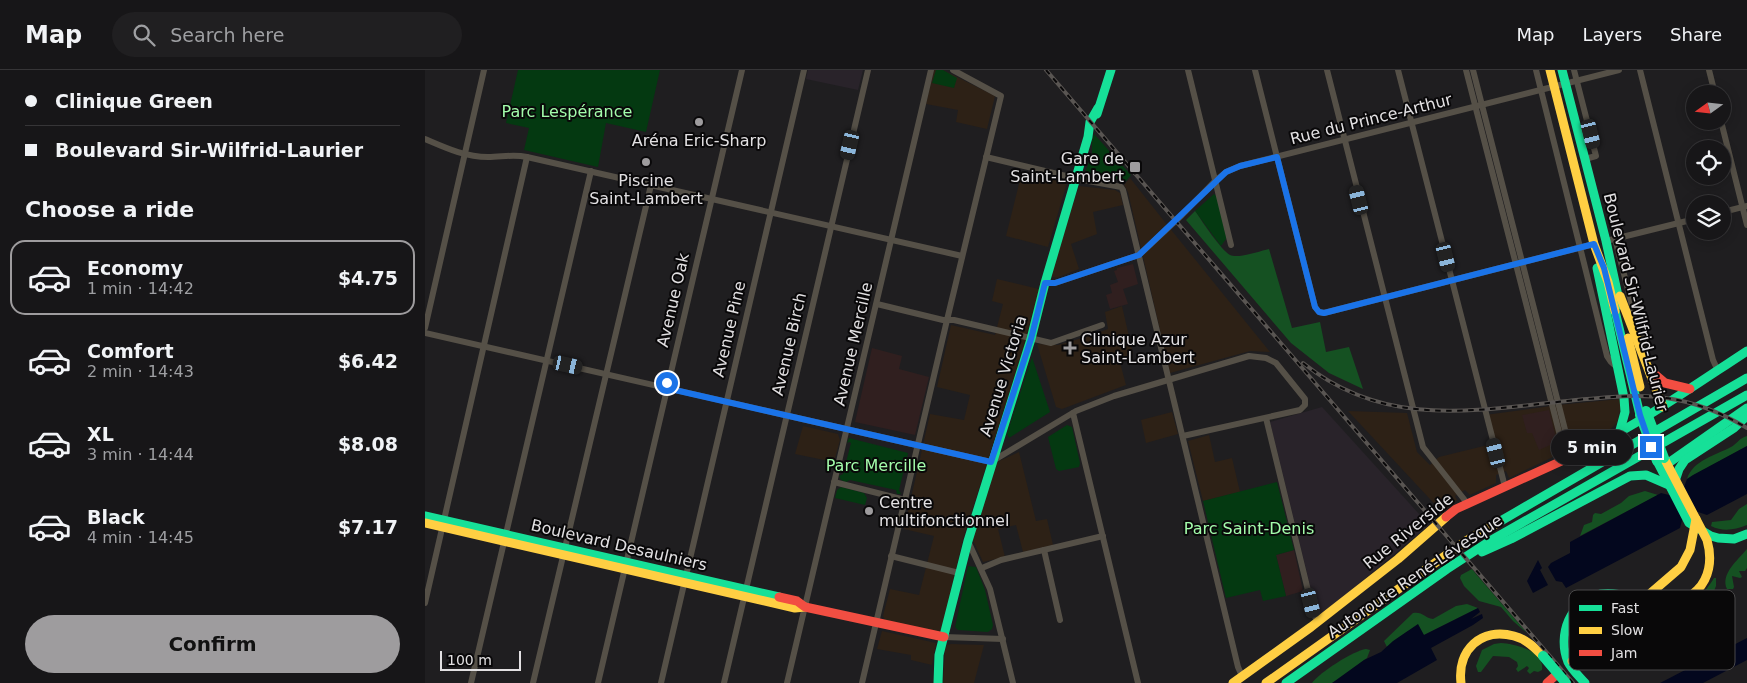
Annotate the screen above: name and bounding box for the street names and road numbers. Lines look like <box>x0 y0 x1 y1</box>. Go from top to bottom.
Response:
street label: Rue du Prince-Arthur <box>1288 90 1454 148</box>
street label: Boulevard Sir-Wilfrid-Laurier <box>1600 191 1672 414</box>
street label: Avenue Oak <box>653 250 693 349</box>
street label: Avenue Pine <box>709 279 749 379</box>
street label: Avenue Mercille <box>830 280 876 408</box>
street label: Avenue Birch <box>768 291 810 397</box>
street label: Avenue Victoria <box>976 313 1030 439</box>
street label: Rue Riverside <box>1359 489 1457 573</box>
street label: Autoroute René-Lévesque <box>1324 510 1506 642</box>
street label: Boulevard Desaulniers <box>529 515 709 575</box>

